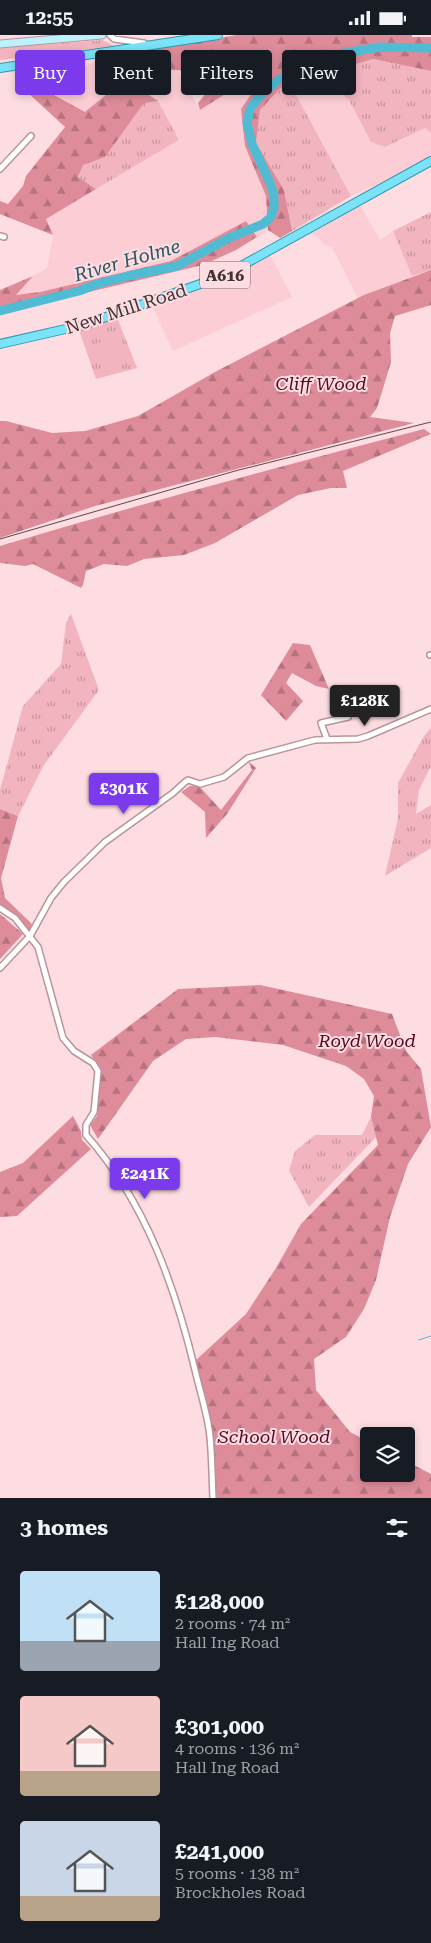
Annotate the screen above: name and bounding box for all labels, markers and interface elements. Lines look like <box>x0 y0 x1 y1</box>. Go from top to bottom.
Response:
text: 12:55 <box>25 6 74 29</box>
chip: Buy <box>15 50 85 95</box>
chip: Rent <box>95 50 171 95</box>
chip: Filters <box>181 50 272 95</box>
chip: New <box>282 50 356 95</box>
water label: River Holme <box>70 234 183 287</box>
road number: A616 <box>200 261 250 289</box>
street label: New Mill Road <box>63 279 190 338</box>
park label: Cliff Wood <box>276 373 366 394</box>
pin: £128K <box>330 685 400 727</box>
text: £128K <box>341 691 389 710</box>
pin: £301K <box>89 773 159 815</box>
text: £301K <box>100 779 148 798</box>
park label: Royd Wood <box>317 1030 416 1051</box>
pin: £241K <box>110 1157 180 1200</box>
text: £241K <box>121 1164 169 1183</box>
park label: School Wood <box>217 1426 330 1447</box>
map controls <box>360 1427 415 1482</box>
button: layers <box>360 1427 415 1482</box>
icon: filters <box>383 1514 411 1542</box>
text: 3 homes <box>20 1516 108 1540</box>
text: £128,000 <box>175 1590 264 1614</box>
icon: home <box>60 1591 120 1651</box>
text: 2 rooms · 74 m² <box>175 1614 290 1633</box>
text: Hall Ing Road <box>175 1633 280 1652</box>
text: £301,000 <box>175 1715 264 1739</box>
icon: home <box>60 1716 120 1776</box>
text: 4 rooms · 136 m² <box>175 1739 299 1758</box>
text: Hall Ing Road <box>175 1758 280 1777</box>
text: £241,000 <box>175 1840 264 1864</box>
icon: home <box>60 1841 120 1901</box>
text: 5 rooms · 138 m² <box>175 1864 299 1883</box>
text: Brockholes Road <box>175 1883 305 1902</box>

